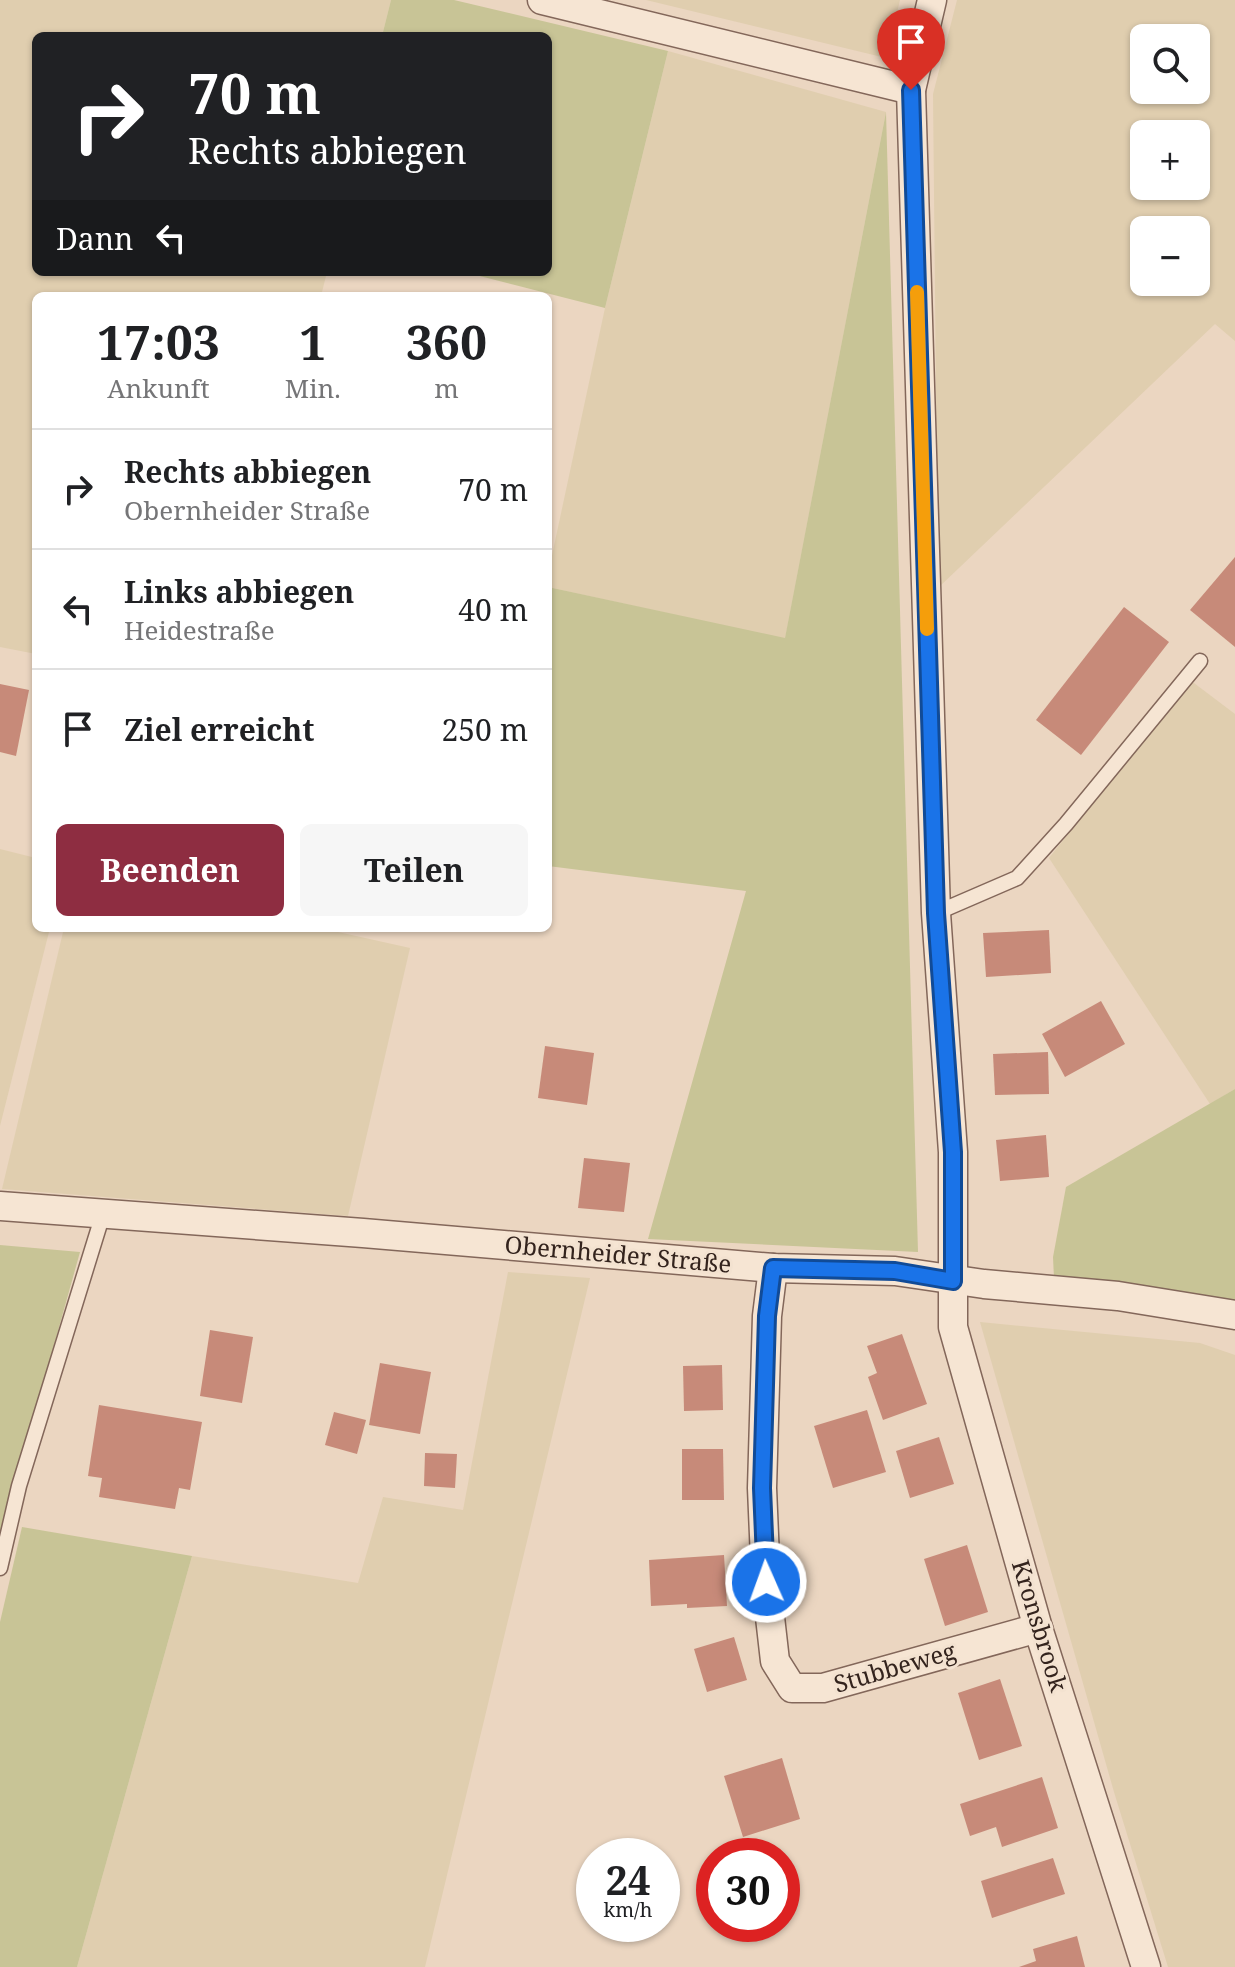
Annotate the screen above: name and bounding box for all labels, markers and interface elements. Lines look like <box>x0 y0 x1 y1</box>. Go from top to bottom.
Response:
pin <box>877 8 945 90</box>
icon: arrive <box>889 20 933 64</box>
map controls <box>1130 24 1210 296</box>
button: search <box>1130 24 1210 104</box>
text: 70 m <box>188 54 321 130</box>
icon: right <box>56 64 160 168</box>
button: + <box>1130 120 1210 200</box>
text: Rechts abbiegen <box>188 126 467 175</box>
icon: left <box>149 216 193 260</box>
button: − <box>1130 216 1210 296</box>
text: Dann <box>56 218 133 259</box>
text: 17:03 <box>97 309 220 374</box>
text: 1 <box>299 309 326 374</box>
text: 360 <box>406 309 487 374</box>
text: Ankunft <box>107 370 210 406</box>
text: Min. <box>285 370 341 406</box>
text: m <box>434 370 459 406</box>
text: Rechts abbiegen <box>124 451 371 492</box>
icon: right <box>56 467 100 511</box>
text: 70 m <box>458 469 528 510</box>
text: Obernheider Straße <box>124 492 370 528</box>
text: Links abbiegen <box>124 571 354 612</box>
icon: left <box>56 587 100 631</box>
text: 40 m <box>458 589 528 630</box>
text: Heidestraße <box>124 612 275 648</box>
icon: arrive <box>56 707 100 751</box>
text: Ziel erreicht <box>124 709 314 750</box>
text: 250 m <box>442 709 528 750</box>
button: Beenden <box>56 824 284 916</box>
button: Teilen <box>300 824 528 916</box>
street label: Obernheider Straße <box>503 1227 733 1280</box>
position arrow <box>724 1540 808 1624</box>
street label: Kronsbrook <box>1005 1556 1076 1696</box>
street label: Stubbeweg <box>830 1633 960 1700</box>
speed limit sign: 30 <box>696 1838 800 1942</box>
text: 24 <box>605 1852 651 1907</box>
text: km/h <box>603 1896 653 1923</box>

